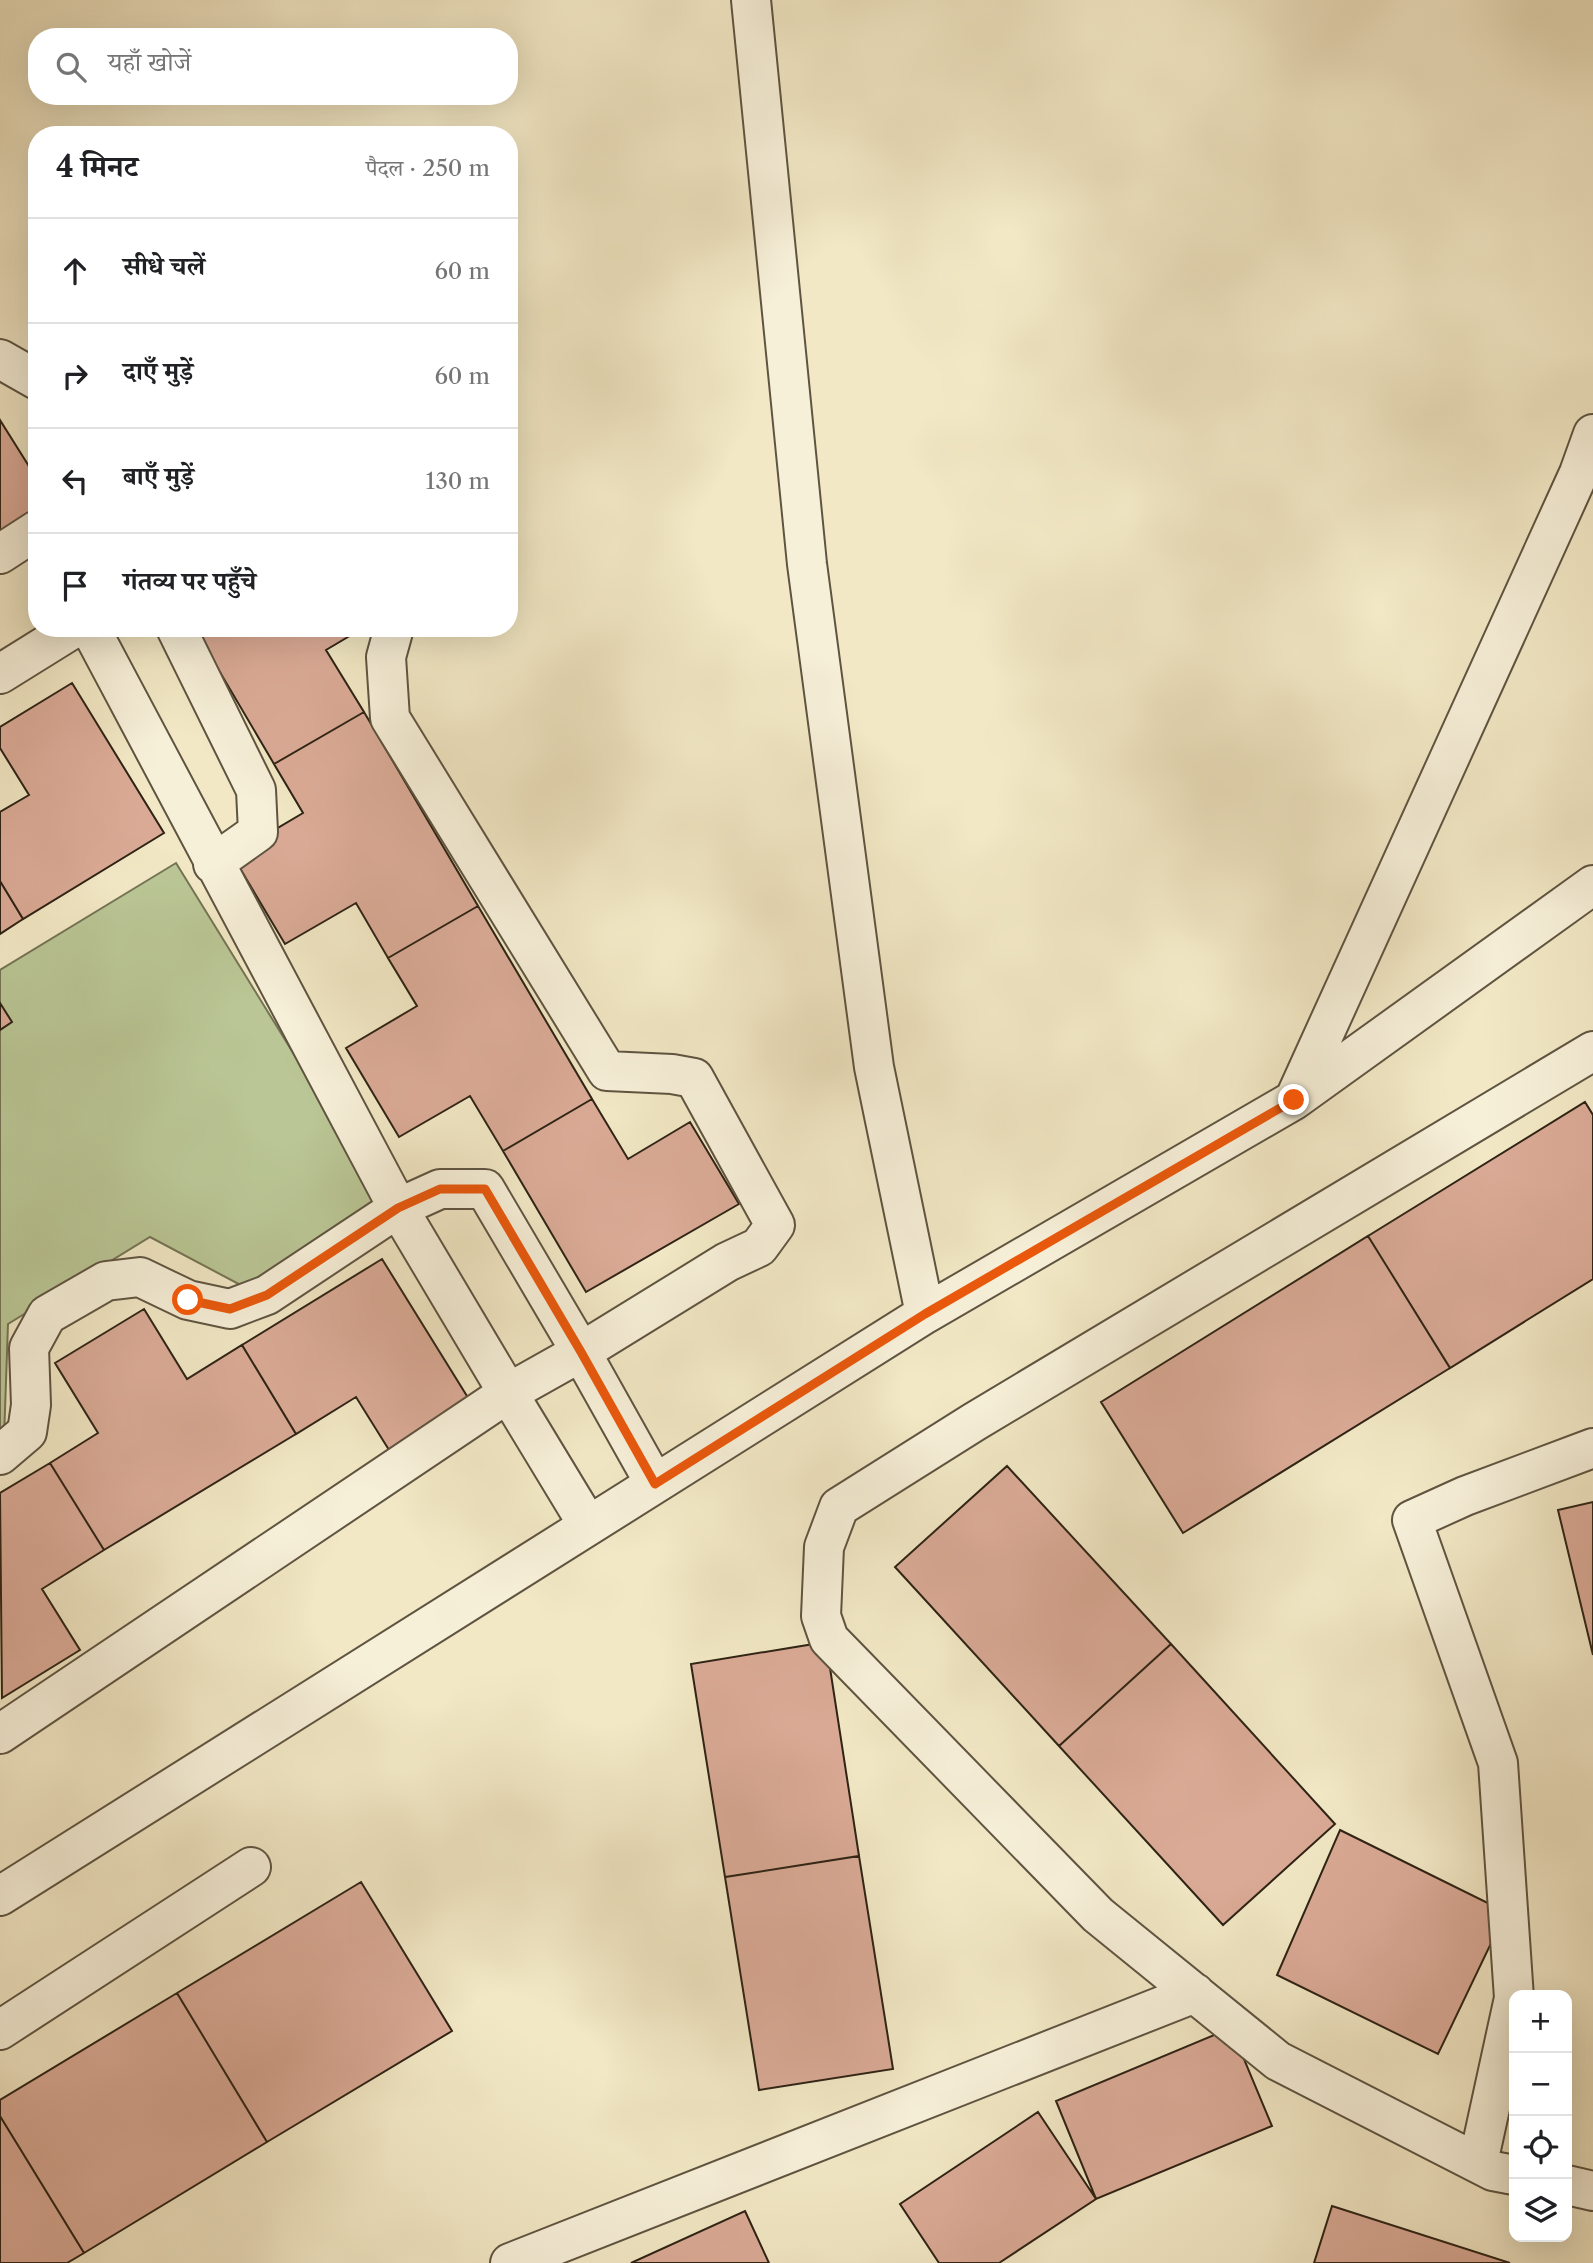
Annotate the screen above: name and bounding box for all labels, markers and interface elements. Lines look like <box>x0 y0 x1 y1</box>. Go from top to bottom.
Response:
search box <box>28 28 518 105</box>
text: यहाँ खोजें <box>108 46 191 78</box>
icon: search <box>52 48 90 86</box>
text: 4 मिनट <box>56 148 138 185</box>
text: पैदल · 250 m <box>366 154 490 182</box>
text: सीधे चलें <box>123 250 205 282</box>
icon: ahead <box>56 252 94 290</box>
text: 60 m <box>434 257 490 285</box>
text: दाएँ मुड़ें <box>123 355 193 387</box>
icon: right <box>56 357 94 395</box>
text: 60 m <box>434 362 490 390</box>
text: बाएँ मुड़ें <box>123 460 194 492</box>
icon: left <box>56 462 94 500</box>
text: 130 m <box>426 467 490 495</box>
text: गंतव्य पर पहुँचे <box>123 565 256 597</box>
icon: arrive <box>56 567 94 605</box>
route end <box>1278 1084 1309 1115</box>
route start <box>172 1284 203 1315</box>
map controls <box>1509 1990 1572 2242</box>
button: + <box>1509 1990 1572 2053</box>
button: − <box>1509 2053 1572 2116</box>
button: locate <box>1509 2116 1572 2179</box>
button: layers <box>1509 2179 1572 2242</box>

